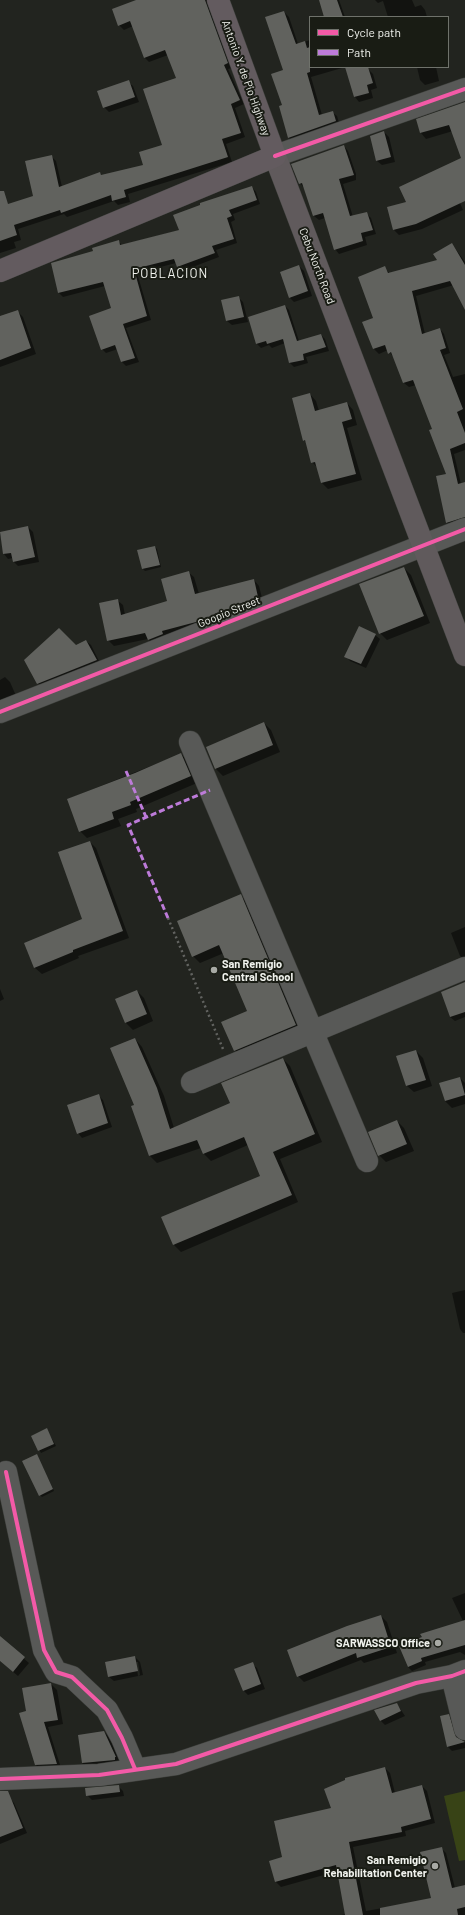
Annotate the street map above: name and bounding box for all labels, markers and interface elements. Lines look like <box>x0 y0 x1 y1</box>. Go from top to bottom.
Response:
legend <box>309 16 449 68</box>
street label: Antonio Y. de Pio Highway <box>219 19 273 137</box>
text: Cycle path <box>347 25 401 39</box>
text: Path <box>347 45 371 59</box>
street label: Cebu North Road <box>296 226 338 306</box>
district label: POBLACION <box>132 266 208 282</box>
street label: Goopio Street <box>196 594 262 630</box>
place label: San Remigio Central School <box>222 957 293 983</box>
marker: San Remigio Central School <box>209 965 219 975</box>
place label: SARWASSCO Office <box>336 1636 430 1650</box>
marker: SARWASSCO Office <box>433 1638 443 1648</box>
place label: San Remigio Rehabilitation Center <box>324 1853 427 1879</box>
marker: San Remigio Rehabilitation Center <box>430 1861 440 1871</box>

